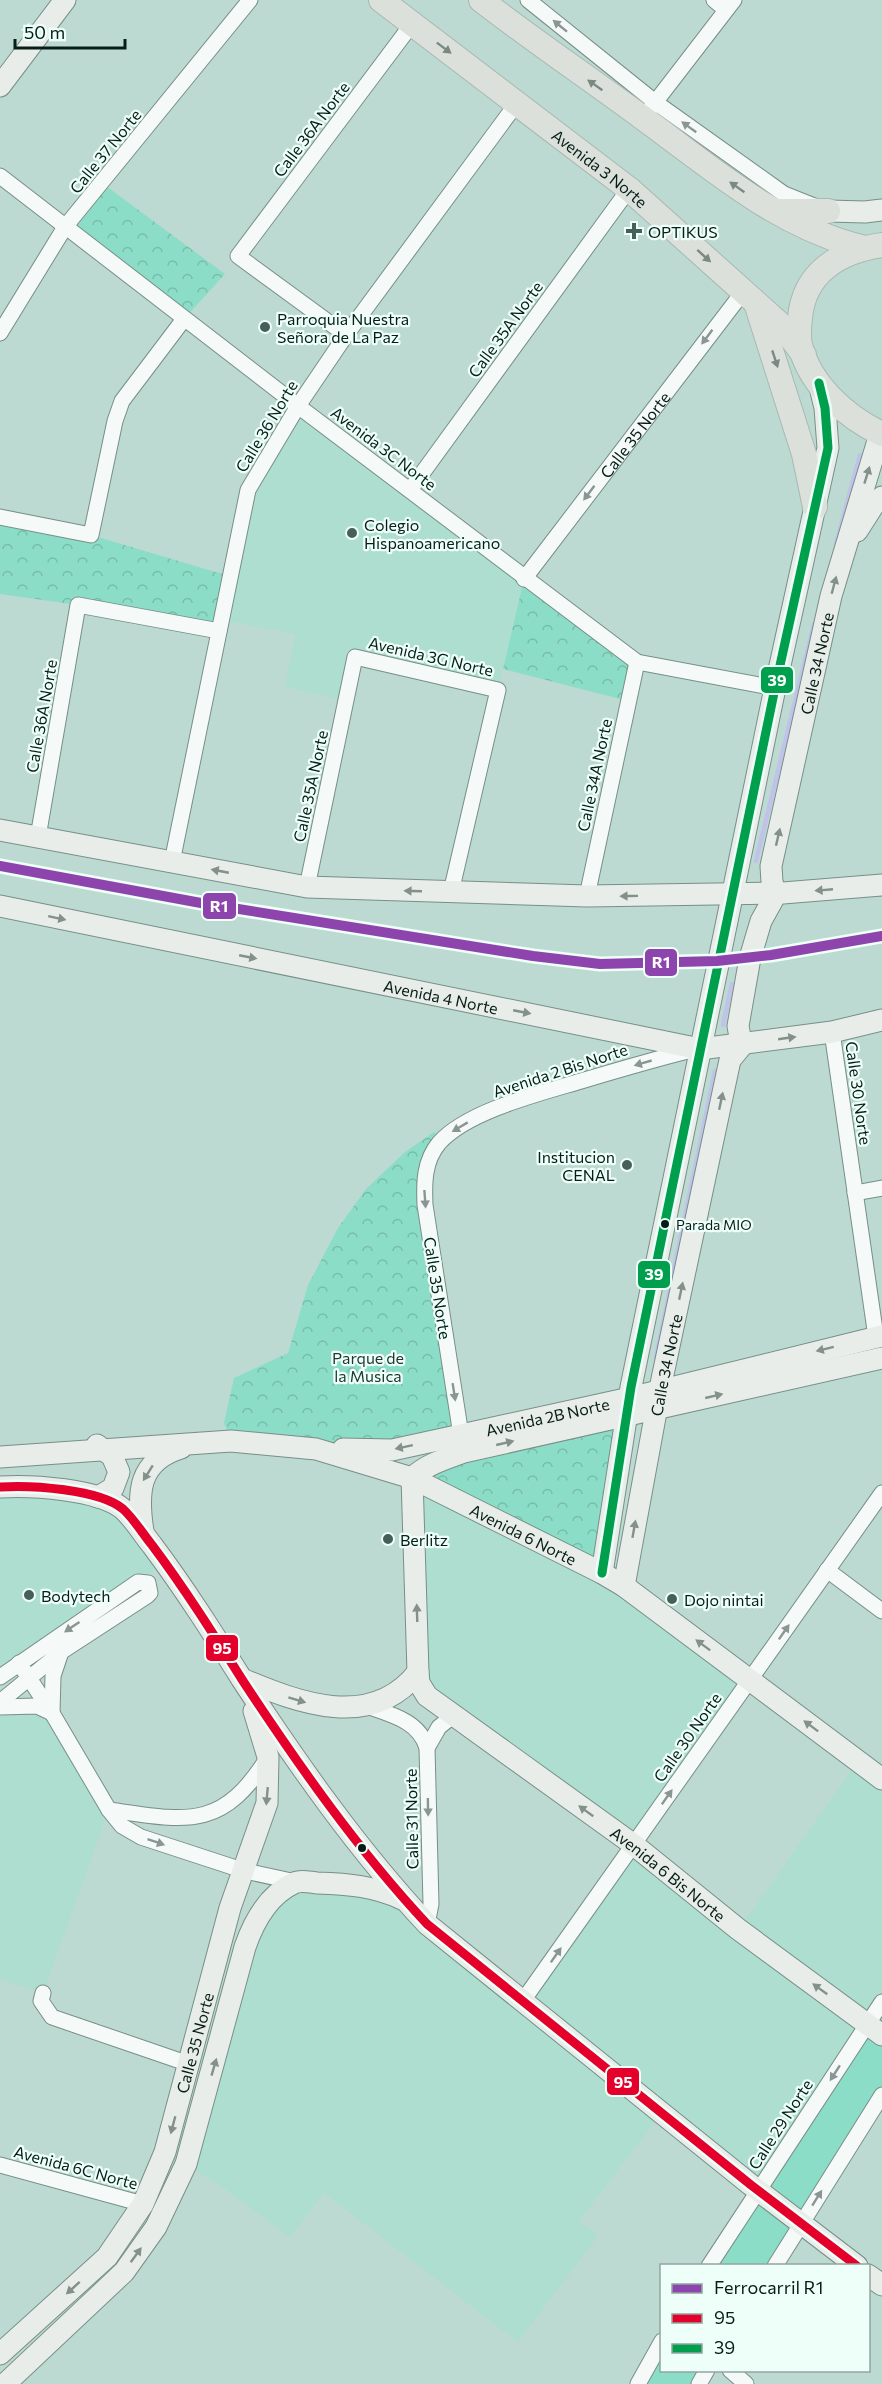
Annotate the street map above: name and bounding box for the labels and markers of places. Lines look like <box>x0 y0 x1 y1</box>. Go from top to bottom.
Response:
marker: OPTIKUS <box>625 222 643 240</box>
place label: OPTIKUS <box>648 222 718 241</box>
place label: Parroquia Nuestra Señora de La Paz <box>277 309 409 346</box>
marker: Parroquia Nuestra Señora de La Paz <box>258 320 272 334</box>
place label: Colegio Hispanoamericano <box>364 515 500 552</box>
marker: Colegio Hispanoamericano <box>345 526 359 540</box>
place label: Institucion CENAL <box>537 1147 615 1184</box>
marker: Institucion CENAL <box>620 1158 634 1172</box>
place label: Parada MIO <box>676 1216 752 1233</box>
marker: Parada MIO <box>659 1218 671 1230</box>
place label: Berlitz <box>400 1530 448 1549</box>
marker: Berlitz <box>381 1532 395 1546</box>
place label: Bodytech <box>41 1586 110 1605</box>
marker: Bodytech <box>22 1588 36 1602</box>
place label: Dojo nintai <box>684 1590 764 1609</box>
marker: Dojo nintai <box>665 1592 679 1606</box>
unlabelled marker <box>356 1842 368 1854</box>

